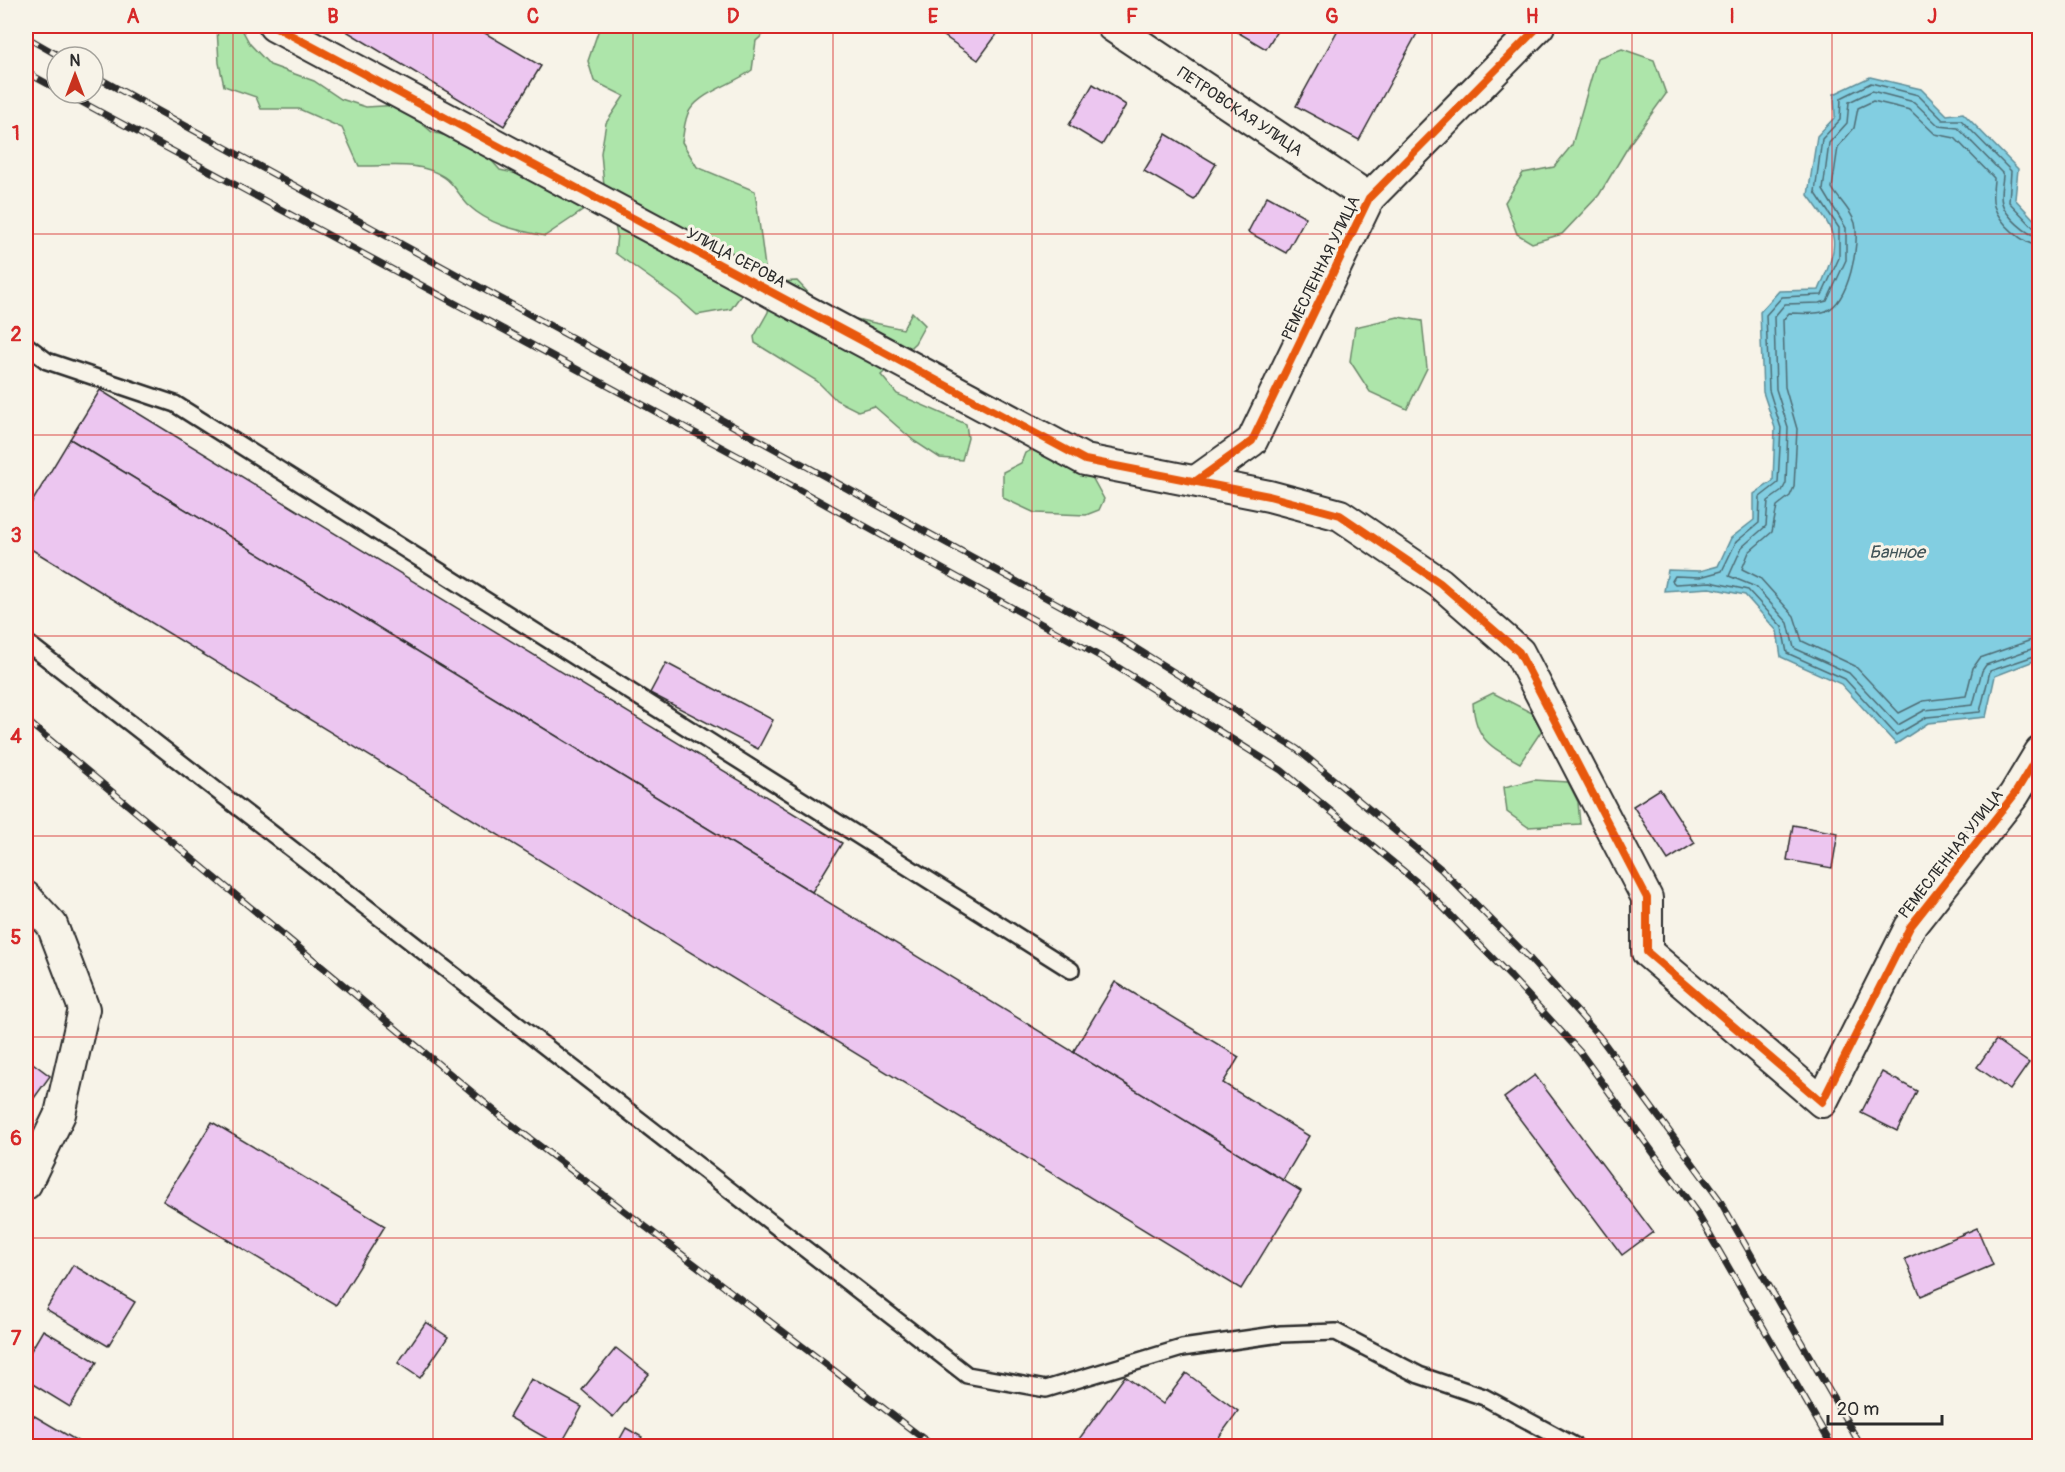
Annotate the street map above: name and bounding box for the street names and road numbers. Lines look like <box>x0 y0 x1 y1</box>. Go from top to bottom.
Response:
street label: ПЕТРОВСКАЯ УЛИЦА <box>1173 63 1307 161</box>
street label: РЕМЕСЛЕННАЯ УЛИЦА <box>1277 193 1365 343</box>
street label: УЛИЦА СЕРОВА <box>683 223 789 293</box>
street label: РЕМЕСЛЕННАЯ УЛИЦА <box>1895 786 2007 922</box>

